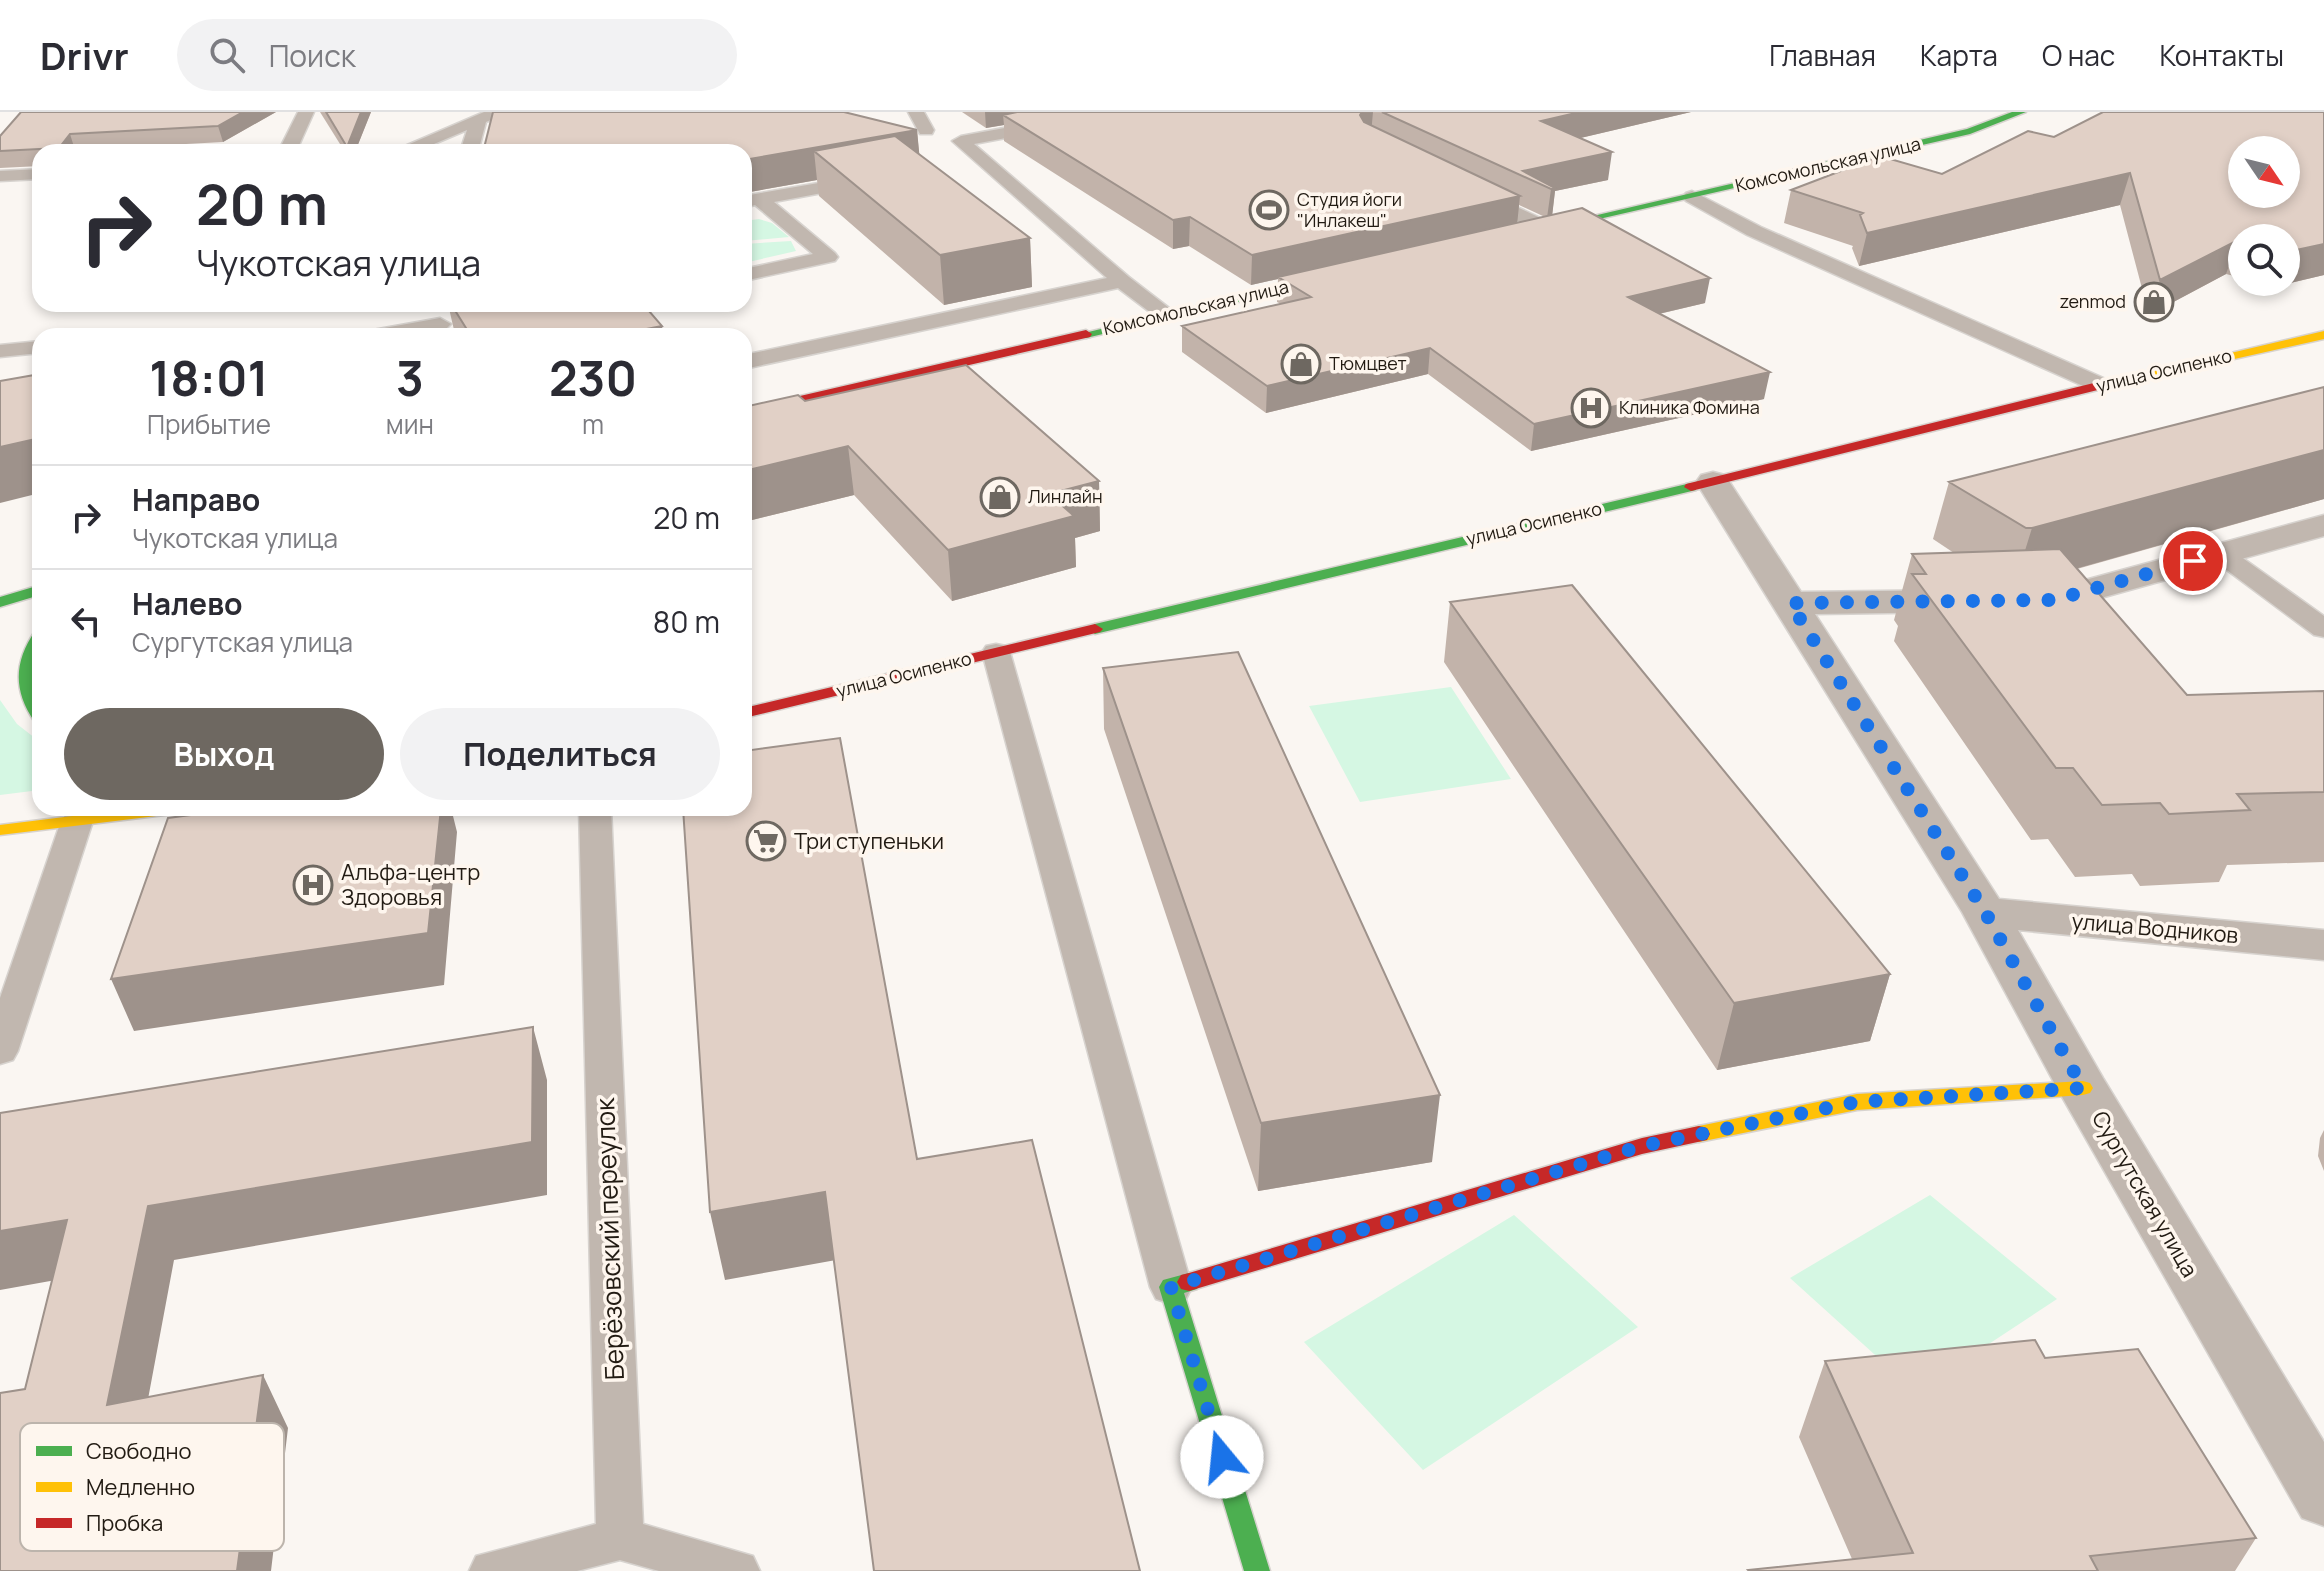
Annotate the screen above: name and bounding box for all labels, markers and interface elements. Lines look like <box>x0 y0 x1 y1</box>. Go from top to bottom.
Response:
search box <box>177 19 737 91</box>
text: Drivr <box>40 29 129 81</box>
icon: search <box>205 33 249 77</box>
text: Поиск <box>269 35 356 76</box>
text: Главная <box>1769 36 1876 74</box>
text: Карта <box>1920 36 1998 74</box>
text: О нас <box>2042 36 2115 74</box>
text: Контакты <box>2159 36 2284 74</box>
street label: Комсомольская улица <box>1733 131 1923 197</box>
north arrow <box>2228 136 2300 208</box>
map controls <box>2228 136 2300 296</box>
text: 20 m <box>196 165 328 242</box>
icon: right <box>64 176 168 280</box>
place label: Студия йоги "Инлакеш" <box>1297 187 1402 232</box>
sports icon: Студия йоги "Инлакеш" <box>1248 189 1290 231</box>
button: search <box>2228 224 2300 296</box>
text: Чукотская улица <box>196 238 481 287</box>
street label: Комсомольская улица <box>1101 274 1291 340</box>
shop icon: zenmod <box>2133 281 2175 323</box>
place label: zenmod <box>2060 289 2126 313</box>
shop icon: Тюмцвет <box>1280 343 1322 385</box>
street label: улица Осипенко <box>2094 343 2234 397</box>
text: 18:01 <box>149 345 269 410</box>
text: 3 <box>396 345 424 410</box>
text: 230 <box>549 345 637 410</box>
place label: Тюмцвет <box>1329 351 1407 375</box>
hospital icon: Клиника Фомина <box>1570 387 1612 429</box>
place label: Клиника Фомина <box>1619 395 1760 419</box>
text: Прибытие <box>147 406 271 442</box>
text: мин <box>386 406 434 442</box>
text: m <box>582 406 604 442</box>
shop icon: Линлайн <box>979 476 1021 518</box>
text: Направо <box>132 479 260 520</box>
place label: Линлайн <box>1028 484 1103 508</box>
icon: right <box>64 495 108 539</box>
street label: улица Осипенко <box>1464 496 1604 550</box>
text: 20 m <box>653 497 720 538</box>
text: Чукотская улица <box>132 520 338 556</box>
pin <box>2159 527 2227 595</box>
icon: arrive <box>2171 539 2215 583</box>
text: Налево <box>132 583 242 624</box>
icon: left <box>64 599 108 643</box>
text: 80 m <box>653 601 720 642</box>
text: Сургутская улица <box>132 624 353 660</box>
street label: улица Осипенко <box>834 646 974 702</box>
button: Выход <box>64 708 384 800</box>
button: Поделиться <box>400 708 720 800</box>
supermarket icon: Три ступеньки <box>745 820 787 862</box>
place label: Три ступеньки <box>794 826 944 856</box>
place label: Альфа-центр Здоровья <box>341 857 480 912</box>
hospital icon: Альфа-центр Здоровья <box>292 864 334 906</box>
street label: улица Водников <box>2070 906 2240 950</box>
street label: Берёзовский переулок <box>586 1096 632 1381</box>
street label: Сургутская улица <box>2085 1106 2205 1282</box>
position arrow <box>1180 1415 1264 1499</box>
legend <box>20 1423 284 1551</box>
text: Свободно <box>86 1436 192 1466</box>
text: Медленно <box>86 1472 195 1502</box>
text: Пробка <box>86 1508 163 1538</box>

